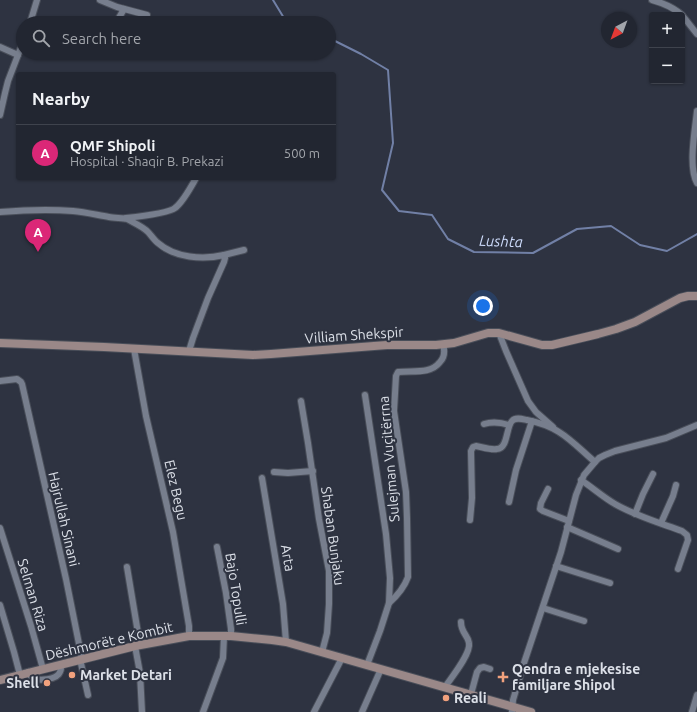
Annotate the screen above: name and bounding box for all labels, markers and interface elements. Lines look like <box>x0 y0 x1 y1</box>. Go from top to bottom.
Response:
north arrow <box>601 12 637 48</box>
map controls <box>649 12 685 84</box>
button: + <box>649 12 685 48</box>
search box <box>16 16 336 60</box>
icon: search <box>30 27 52 49</box>
text: Search here <box>62 30 141 47</box>
button: − <box>649 48 685 84</box>
text: Nearby <box>32 89 90 108</box>
text: QMF Shipoli <box>70 137 155 154</box>
text: A <box>40 146 50 160</box>
text: 500 m <box>284 146 320 160</box>
text: Hospital · Shaqir B. Prekazi <box>70 154 224 168</box>
pin: A <box>25 219 51 252</box>
water label: Lushta <box>479 232 523 250</box>
your location <box>473 296 493 316</box>
street label: Villiam Shekspir <box>304 324 405 346</box>
street label: Sulejman Vuçitërrna <box>376 395 402 523</box>
street label: Elez Begu <box>161 458 191 522</box>
street label: Hajrullah Sinani <box>45 470 83 568</box>
street label: Shaban Bunjaku <box>318 486 348 586</box>
street label: Arta <box>278 543 298 573</box>
street label: Bajo Topulli <box>222 552 250 626</box>
street label: Selman Riza <box>14 557 52 633</box>
street label: Dëshmorët e Kombit <box>44 618 175 663</box>
place label: Qendra e mjekesise familjare Shipol <box>512 661 640 693</box>
place label: Market Detari <box>80 667 172 683</box>
marker: Market Detari <box>67 670 77 680</box>
marker: Qendra e mjekesise familjare Shipol <box>497 671 509 683</box>
place label: Shell <box>6 675 39 691</box>
marker: Shell <box>42 678 52 688</box>
place label: Reali <box>454 690 487 706</box>
marker: Reali <box>441 693 451 703</box>

